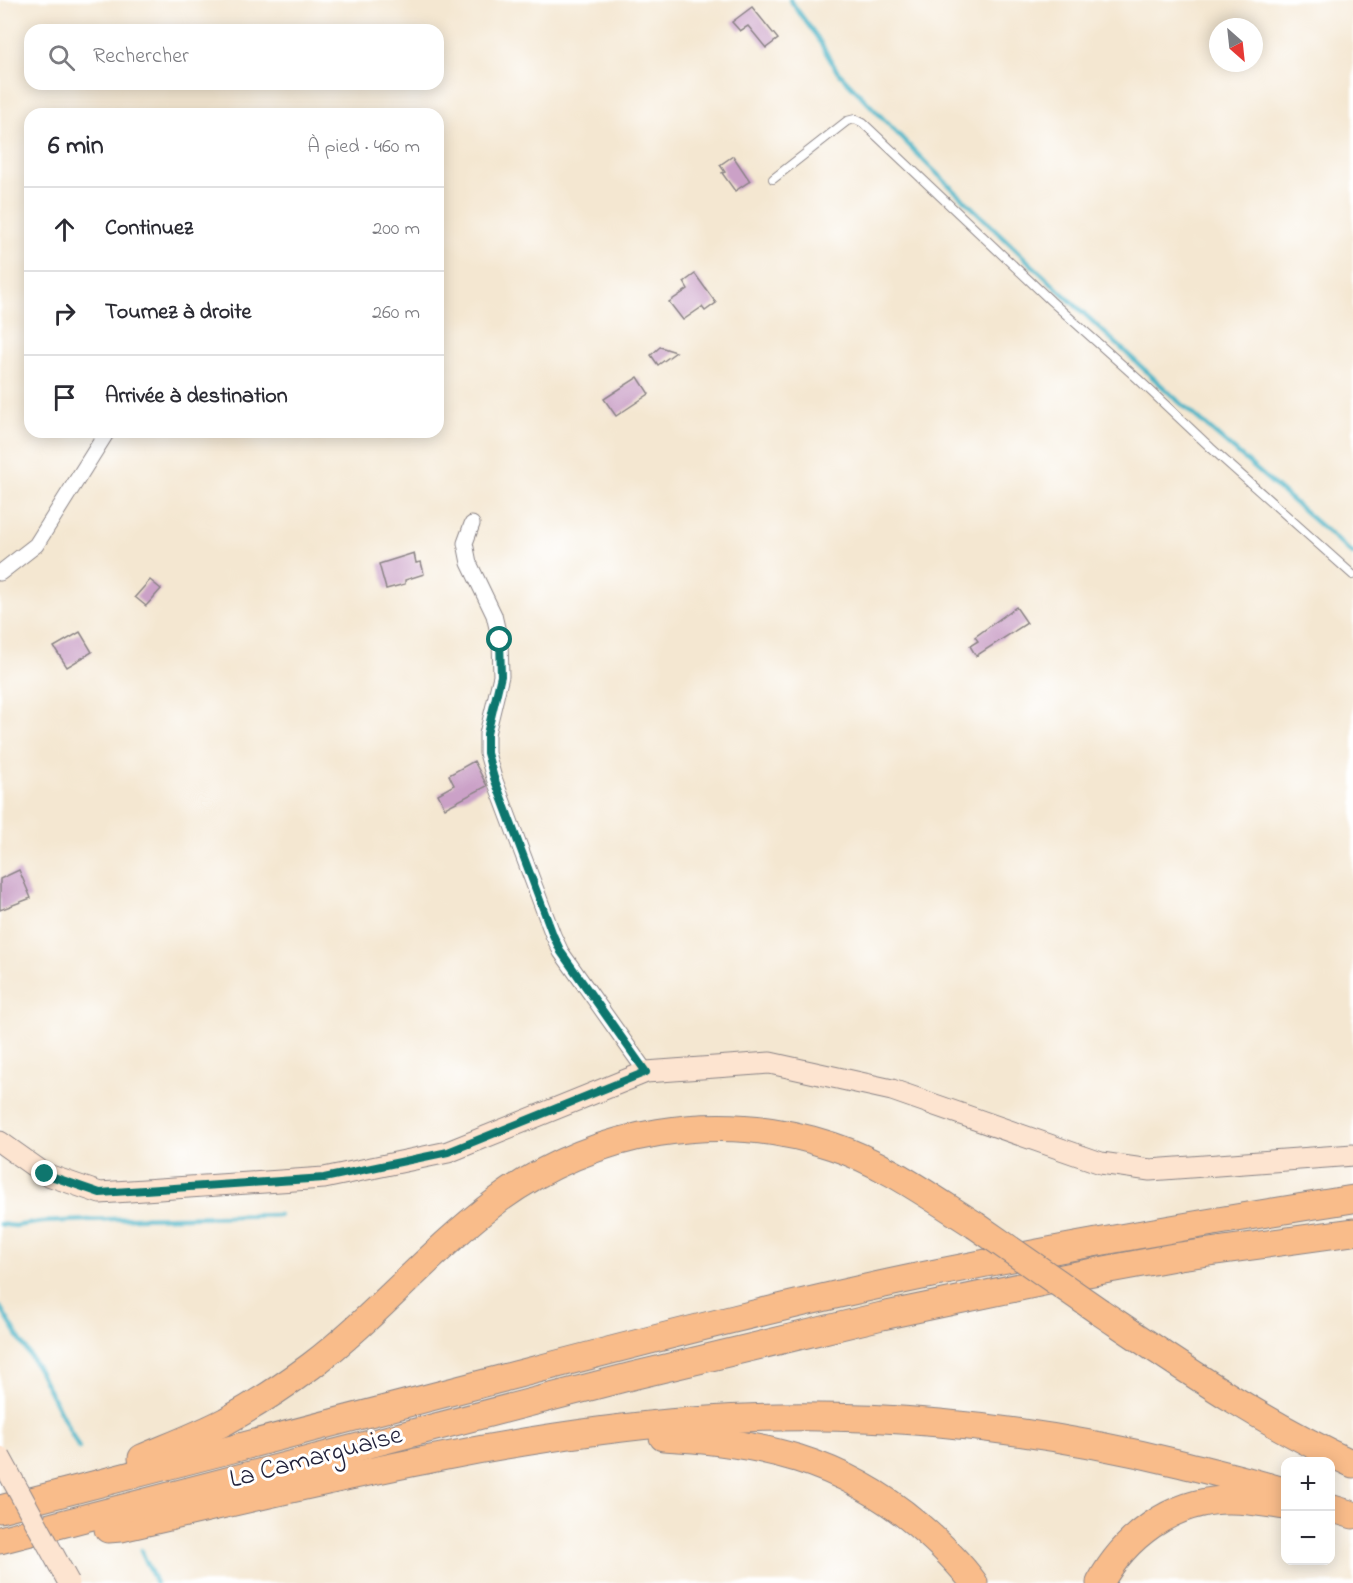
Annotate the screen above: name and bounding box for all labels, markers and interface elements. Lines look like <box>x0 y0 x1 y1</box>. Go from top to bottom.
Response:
north arrow <box>1209 18 1263 72</box>
search box <box>24 24 444 90</box>
icon: search <box>45 41 78 74</box>
text: Rechercher <box>93 41 189 73</box>
text: 6 min <box>48 128 104 166</box>
text: À pied · 460 m <box>308 133 420 162</box>
icon: ahead <box>48 213 81 246</box>
text: Continuez <box>105 213 193 245</box>
text: 200 m <box>372 215 420 244</box>
icon: right <box>48 297 81 330</box>
text: Tournez à droite <box>105 297 251 329</box>
text: 260 m <box>372 299 420 328</box>
icon: arrive <box>48 381 81 414</box>
text: Arrivée à destination <box>105 381 288 413</box>
route start <box>486 626 512 652</box>
route end <box>31 1160 57 1186</box>
street label: La Camarguaise <box>225 1416 408 1500</box>
map controls <box>1281 1457 1335 1565</box>
button: + <box>1281 1457 1335 1511</box>
button: − <box>1281 1511 1335 1565</box>

